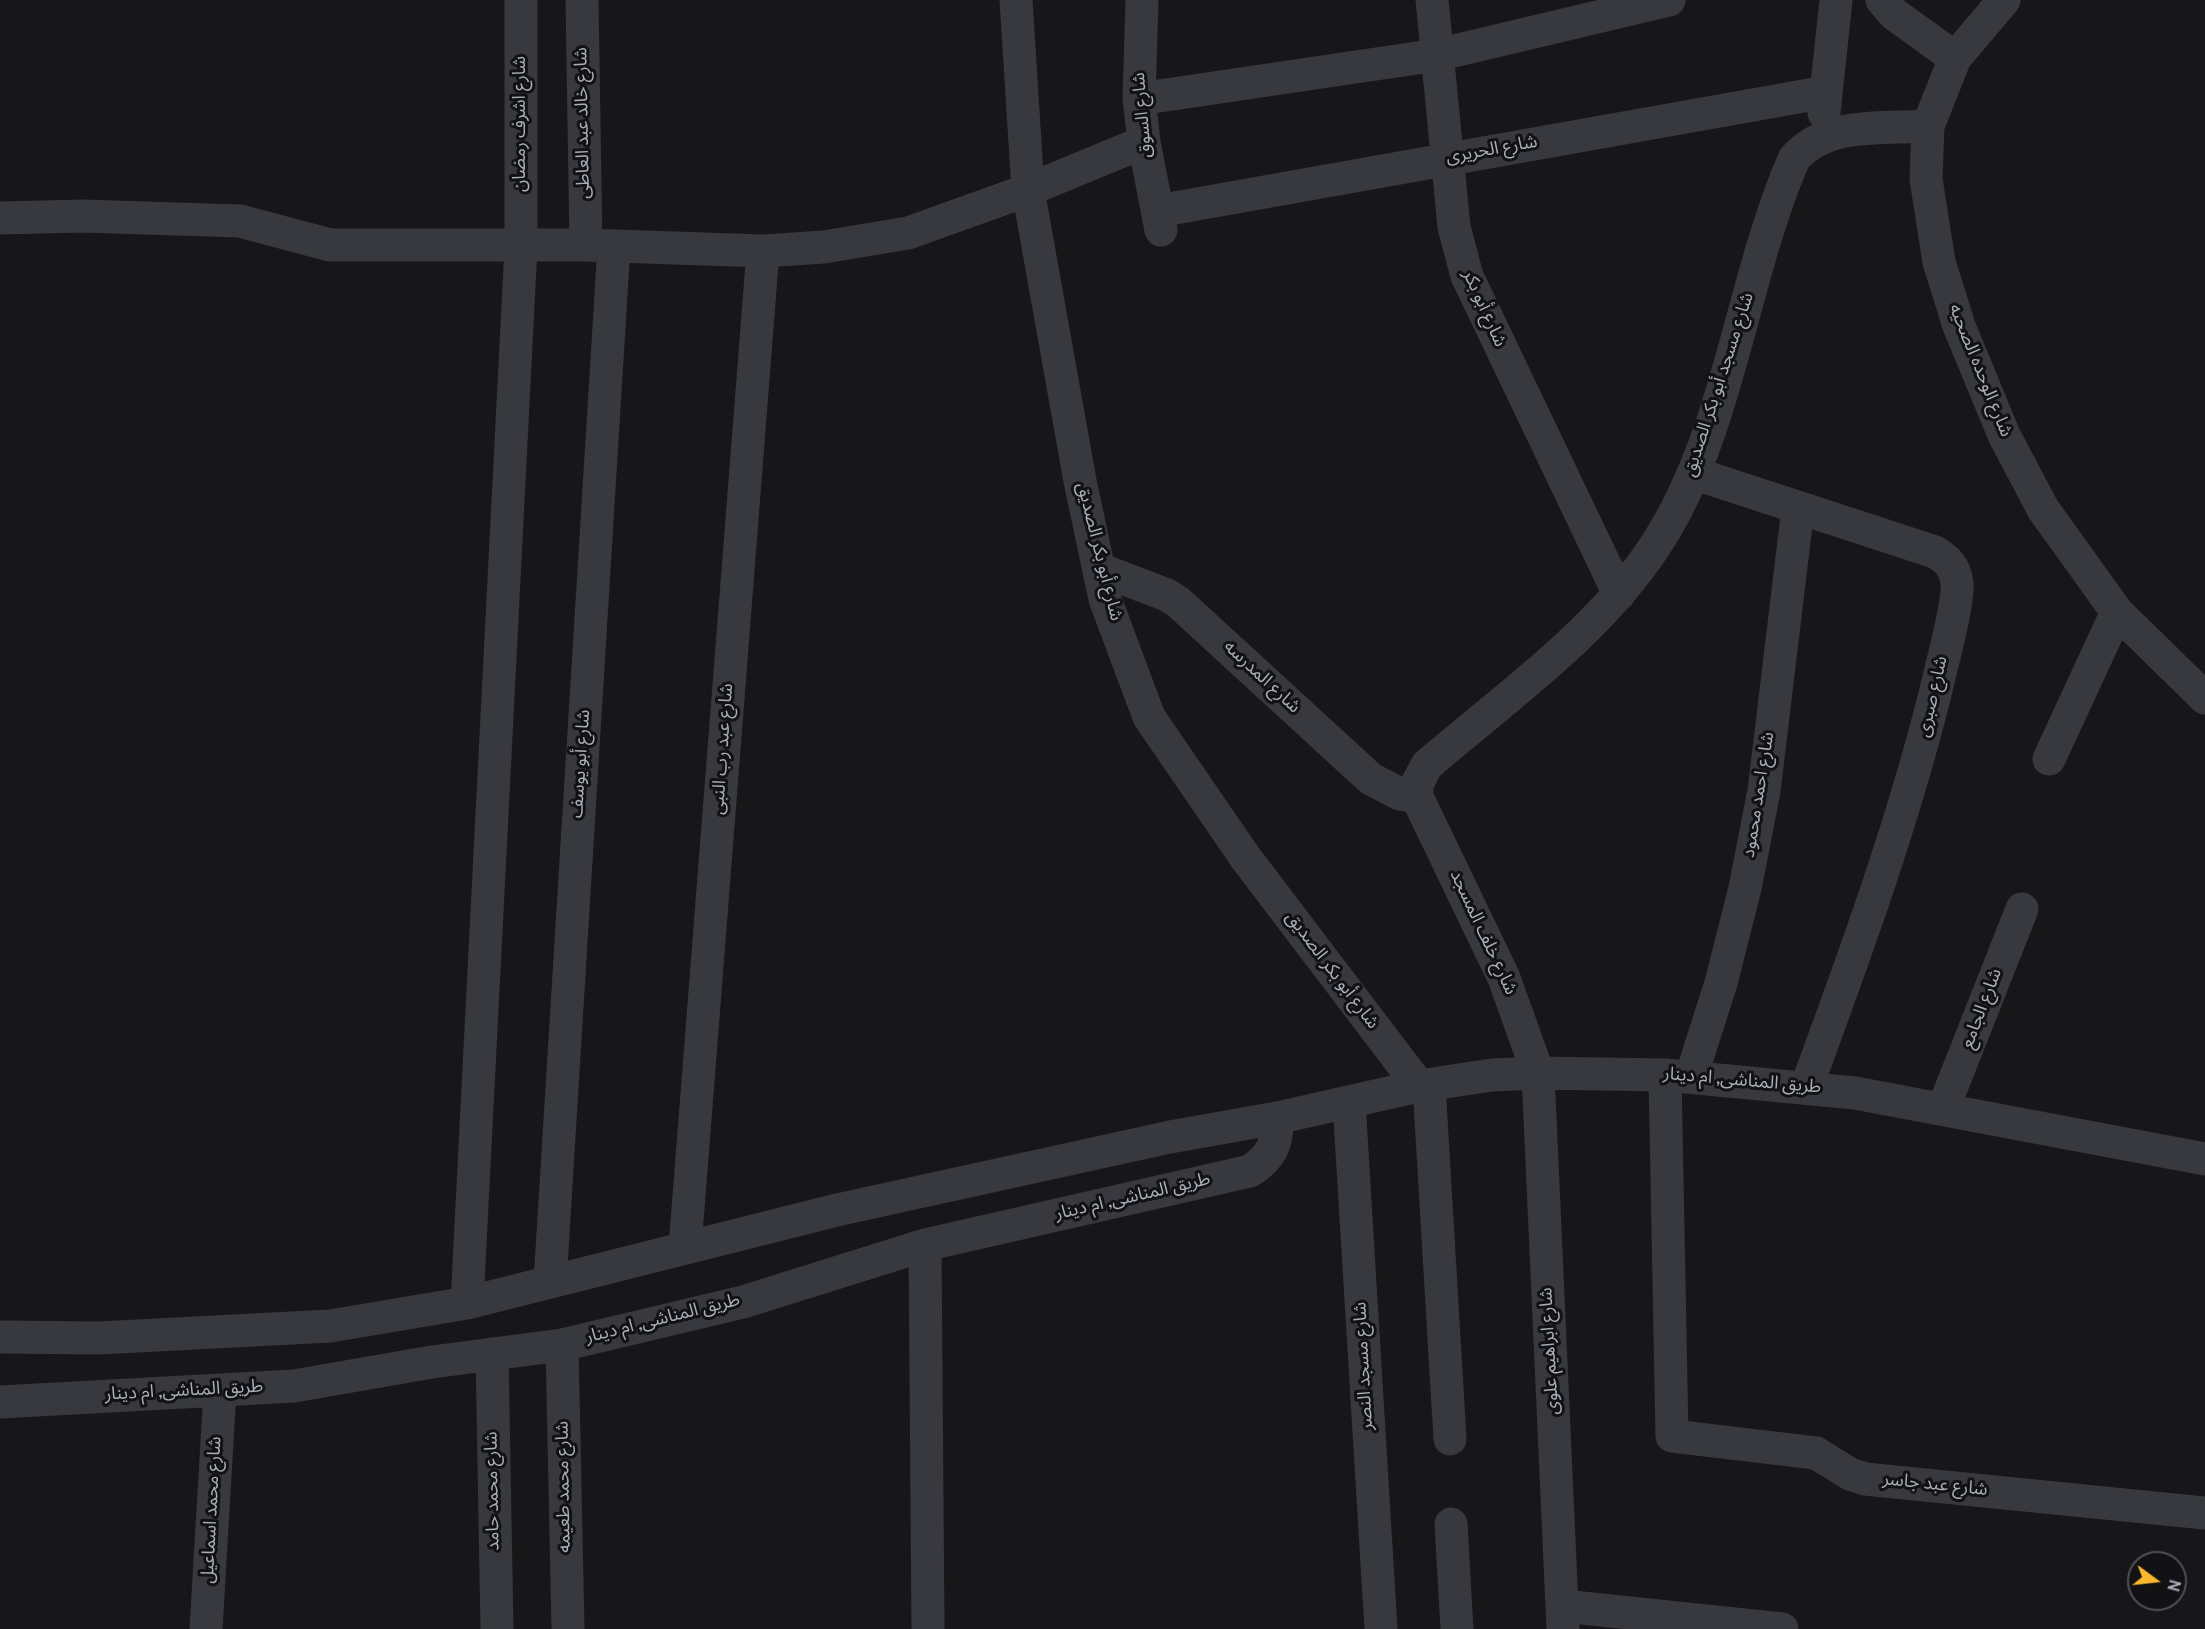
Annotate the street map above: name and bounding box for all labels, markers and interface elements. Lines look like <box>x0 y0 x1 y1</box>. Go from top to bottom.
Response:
street label: شارع خالد عبد العاطى <box>572 47 596 199</box>
street label: شارع اشرف رمضان <box>510 56 532 192</box>
street label: شارع السوق <box>1129 71 1159 159</box>
street label: شارع الحريرى <box>1445 132 1539 170</box>
street label: شارع أبو بكر <box>1456 267 1510 351</box>
street label: شارع مسجد أبو بكر الصديق <box>1680 290 1760 480</box>
street label: شارع الوحده الصحيه <box>1942 301 2016 441</box>
street label: شارع أبو بكر الصديق <box>1070 480 1126 624</box>
street label: شارع المدرسه <box>1218 637 1304 719</box>
street label: شارع صبرى <box>1914 654 1954 740</box>
street label: شارع عبد رب النبى <box>709 683 739 815</box>
street label: شارع أبو يوسف <box>567 709 597 819</box>
street label: شارع احمد محمود <box>1739 731 1781 859</box>
street label: شارع خلف المسجد <box>1444 867 1520 999</box>
street label: شارع أبو بكر الصديق <box>1280 908 1382 1034</box>
street label: شارع الجامع <box>1958 966 2008 1052</box>
street label: طريق المناشى, ام دينار <box>1662 1064 1822 1100</box>
street label: طريق المناشى, ام دينار <box>1053 1170 1213 1226</box>
street label: شارع ابراهيم علوى <box>1537 1287 1565 1415</box>
street label: طريق المناشى, ام دينار <box>583 1290 743 1350</box>
street label: شارع مسجد النصر <box>1351 1301 1379 1431</box>
street label: طريق المناشى, ام دينار <box>104 1377 264 1407</box>
street label: شارع محمد طعيمه <box>553 1421 577 1553</box>
street label: شارع محمد حامد <box>482 1431 506 1551</box>
street label: شارع محمد اسماعيل <box>198 1436 228 1584</box>
street label: شارع عبد جاسر <box>1881 1470 1989 1502</box>
north arrow <box>2127 1551 2187 1611</box>
text: N <box>2161 1577 2184 1593</box>

